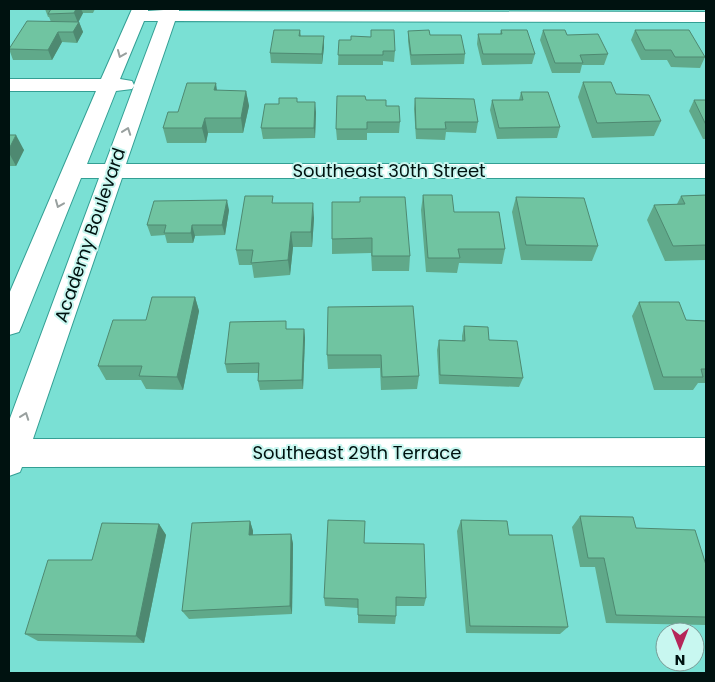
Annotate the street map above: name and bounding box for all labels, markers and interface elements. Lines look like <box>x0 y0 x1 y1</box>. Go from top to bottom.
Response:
one-way arrow <box>116 49 127 58</box>
one-way arrow <box>121 127 131 136</box>
street label: Academy Boulevard <box>48 144 131 325</box>
street label: Southeast 30th Street <box>292 158 486 183</box>
one-way arrow <box>54 199 65 208</box>
one-way arrow <box>19 412 29 421</box>
street label: Southeast 29th Terrace <box>253 440 461 465</box>
north arrow <box>655 622 705 672</box>
text: N <box>675 650 685 670</box>

